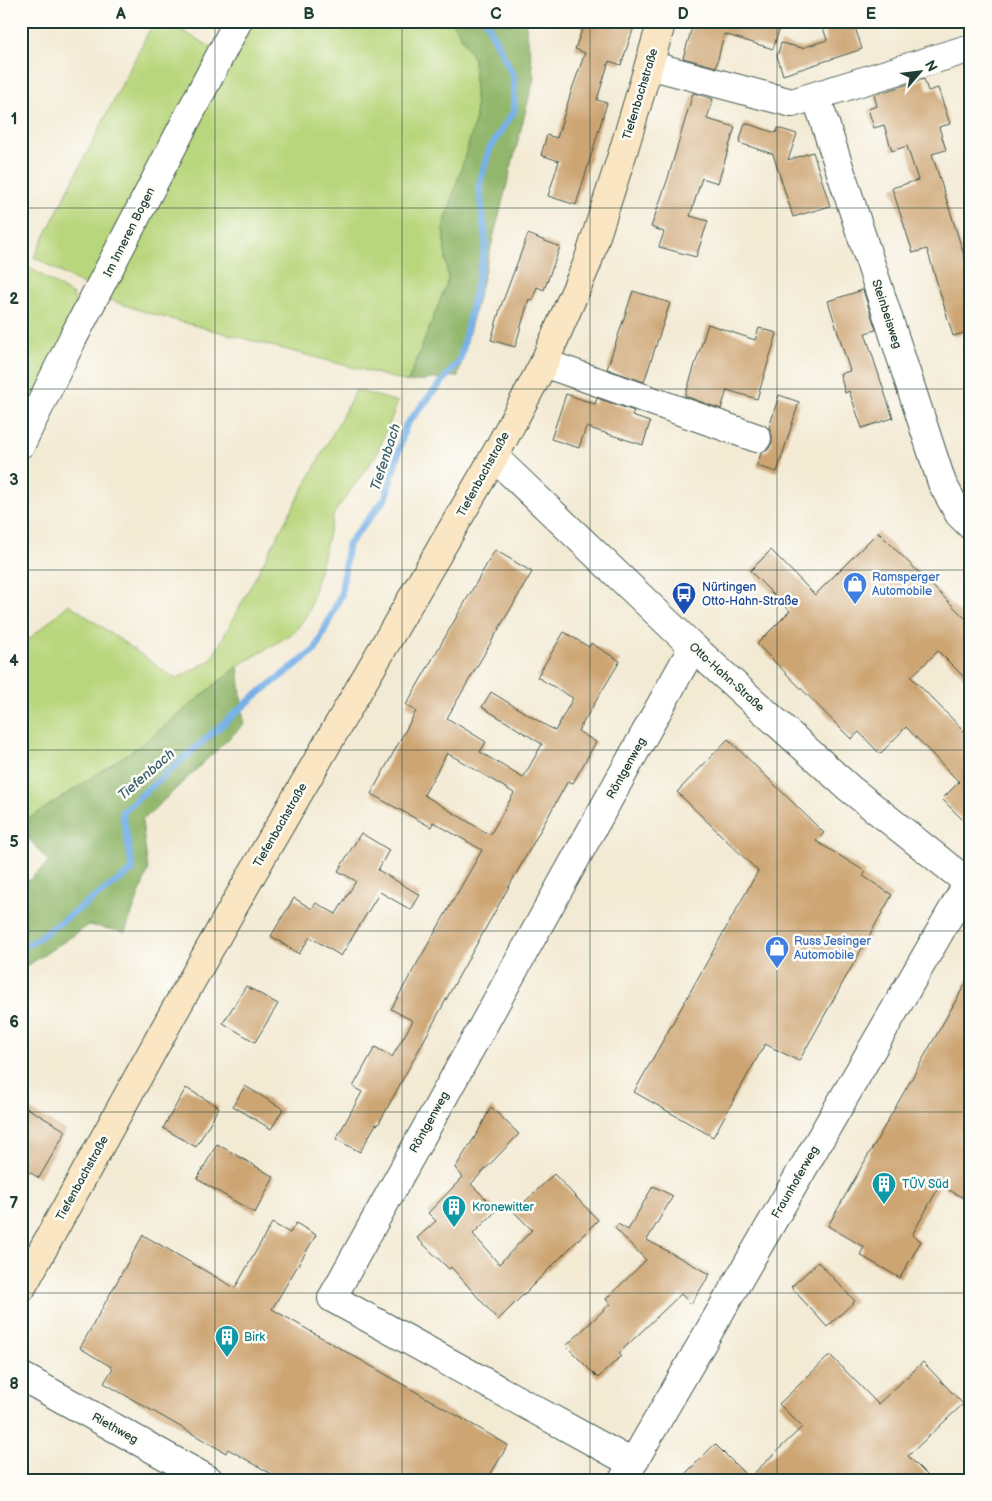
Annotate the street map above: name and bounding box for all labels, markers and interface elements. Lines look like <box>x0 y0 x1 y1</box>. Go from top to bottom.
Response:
text: A <box>115 5 126 24</box>
text: B <box>303 5 315 24</box>
text: C <box>490 5 502 24</box>
text: D <box>677 5 689 24</box>
text: E <box>866 5 876 24</box>
street label: Tiefenbachstraße <box>619 47 662 142</box>
north arrow <box>894 48 944 98</box>
text: N <box>921 57 941 75</box>
text: 1 <box>11 110 17 129</box>
street label: Im Inneren Bogen <box>100 185 159 279</box>
street label: Steinbeisweg <box>868 278 905 351</box>
text: 2 <box>9 290 19 309</box>
water label: Tiefenbach <box>367 421 404 493</box>
street label: Tiefenbachstraße <box>454 429 513 519</box>
text: 3 <box>9 471 19 490</box>
place label: Ramsperger Automobile <box>872 570 940 599</box>
shop icon: Ramsperger Automobile <box>842 571 868 605</box>
place label: Nürtingen Otto-Hahn-Straße <box>702 580 798 609</box>
bus stop icon: Nürtingen Otto-Hahn-Straße <box>671 581 697 615</box>
street label: Otto-Hahn-Straße <box>686 640 767 715</box>
text: 4 <box>9 652 19 671</box>
street label: Röntgenweg <box>603 735 650 802</box>
water label: Tiefenbach <box>115 745 178 804</box>
street label: Tiefenbachstraße <box>250 780 311 870</box>
text: 5 <box>9 833 19 852</box>
place label: Russ Jesinger Automobile <box>794 934 871 963</box>
shop icon: Russ Jesinger Automobile <box>764 935 790 969</box>
text: 6 <box>9 1013 19 1032</box>
street label: Röntgenweg <box>406 1089 453 1156</box>
street label: Tiefenbachstraße <box>53 1133 112 1223</box>
street label: Fraunhoferweg <box>769 1143 822 1221</box>
building icon: TÜV Süd <box>871 1171 897 1205</box>
place label: TÜV Süd <box>902 1176 949 1192</box>
text: 7 <box>10 1194 19 1213</box>
building icon: Kronewitter <box>441 1194 467 1228</box>
place label: Kronewitter <box>472 1200 535 1215</box>
building icon: Birk <box>214 1324 240 1358</box>
place label: Birk <box>244 1330 265 1345</box>
text: 8 <box>9 1375 19 1394</box>
street label: Riethweg <box>89 1410 141 1447</box>

